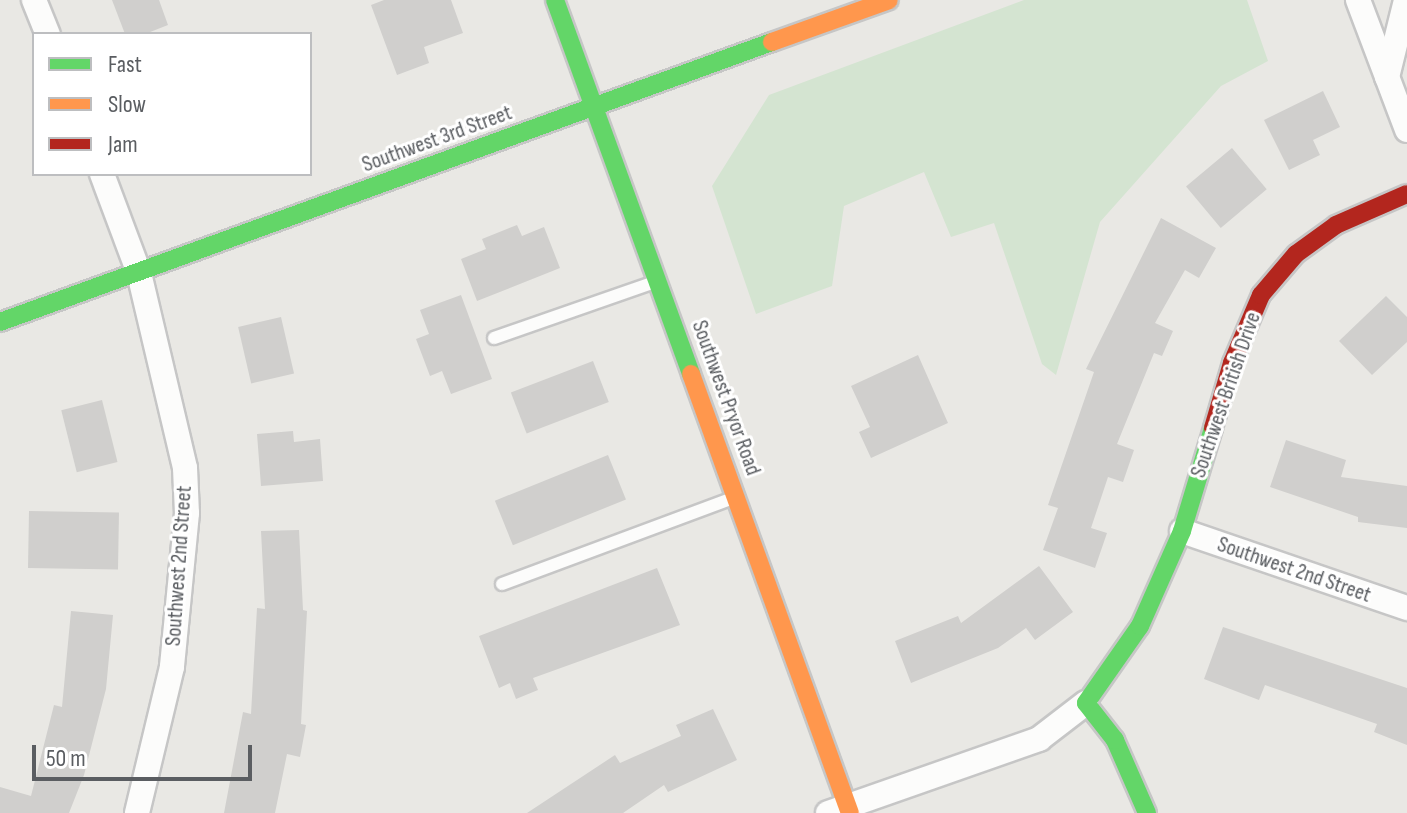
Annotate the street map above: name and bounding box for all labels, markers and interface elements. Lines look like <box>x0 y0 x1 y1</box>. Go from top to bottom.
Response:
legend <box>32 32 312 176</box>
text: Fast <box>108 50 142 79</box>
text: Slow <box>108 90 146 119</box>
street label: Southwest 3rd Street <box>359 100 515 178</box>
text: Jam <box>108 130 138 159</box>
street label: Southwest British Drive <box>1185 309 1267 481</box>
street label: Southwest Pryor Road <box>686 317 766 479</box>
street label: Southwest 2nd Street <box>160 485 198 647</box>
street label: Southwest 2nd Street <box>1214 531 1374 609</box>
scale bar <box>36 729 256 779</box>
text: 50 m <box>46 744 86 773</box>

